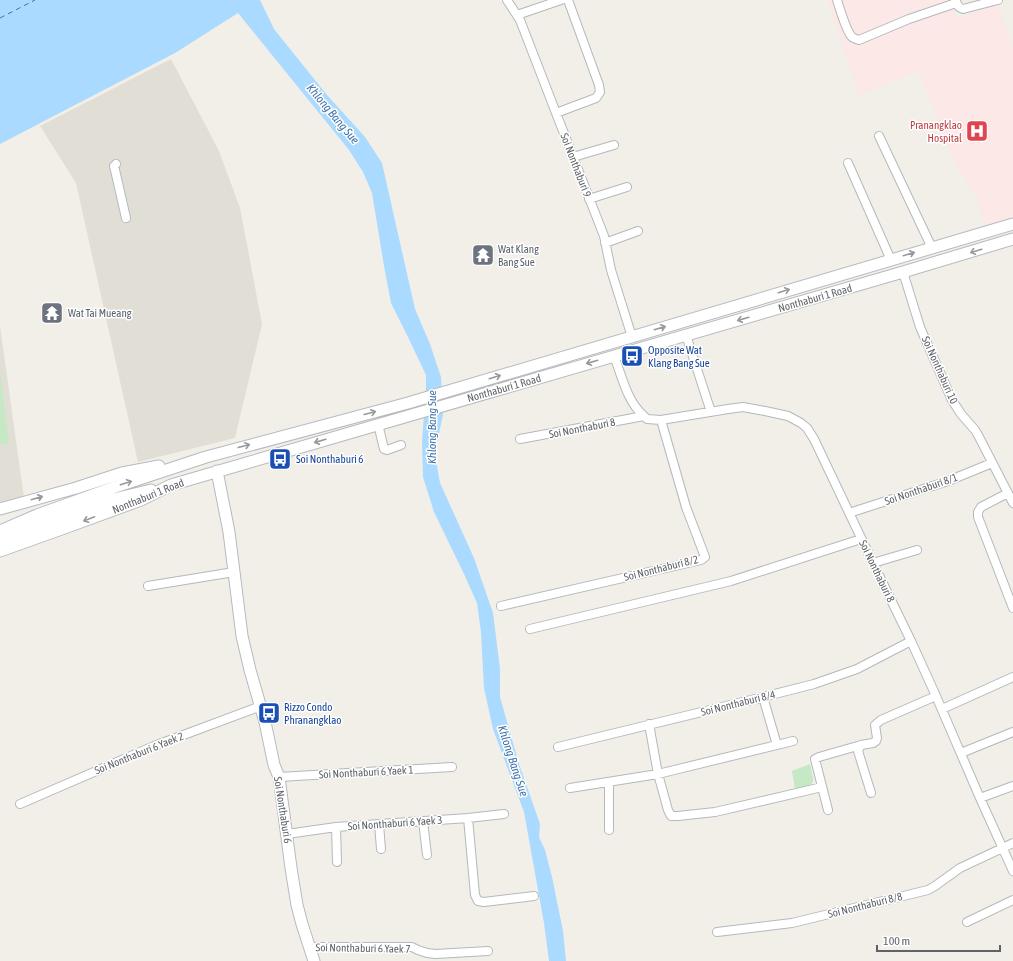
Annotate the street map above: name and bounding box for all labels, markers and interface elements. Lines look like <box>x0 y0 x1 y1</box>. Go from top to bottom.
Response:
water label: Khlong Bang Sue <box>304 81 363 147</box>
hospital icon: Pranangklao Hospital <box>964 118 990 144</box>
place label: Pranangklao Hospital <box>910 119 962 144</box>
street label: Soi Nonthaburi 9 <box>558 131 594 199</box>
temple icon: Wat Klang Bang Sue <box>470 242 496 268</box>
place label: Wat Klang Bang Sue <box>498 243 539 268</box>
one-way arrow <box>969 248 982 255</box>
one-way arrow <box>902 250 915 257</box>
street label: Nonthaburi 1 Road <box>777 282 853 314</box>
one-way arrow <box>778 287 791 294</box>
temple icon: Wat Tai Mueang <box>39 300 65 326</box>
place label: Wat Tai Mueang <box>68 307 132 319</box>
one-way arrow <box>737 315 750 323</box>
one-way arrow <box>653 324 666 331</box>
street label: Soi Nonthaburi 10 <box>920 334 960 406</box>
bus stop icon: Opposite Wat Klang Bang Sue <box>619 343 645 369</box>
place label: Opposite Wat Klang Bang Sue <box>648 344 710 369</box>
one-way arrow <box>585 359 598 366</box>
street label: Nonthaburi 1 Road <box>466 372 542 404</box>
one-way arrow <box>488 373 501 380</box>
water label: Khlong Bang Sue <box>425 389 439 464</box>
one-way arrow <box>363 409 376 416</box>
street label: Soi Nonthaburi 8 <box>548 416 616 440</box>
one-way arrow <box>314 438 327 445</box>
one-way arrow <box>237 442 250 449</box>
bus stop icon: Soi Nonthaburi 6 <box>267 446 293 472</box>
place label: Soi Nonthaburi 6 <box>296 453 363 465</box>
street label: Soi Nonthaburi 8/1 <box>883 471 959 507</box>
street label: Nonthaburi 1 Road <box>110 476 186 516</box>
one-way arrow <box>120 479 133 486</box>
one-way arrow <box>31 494 44 502</box>
one-way arrow <box>83 516 95 524</box>
street label: Soi Nonthaburi 8 <box>857 538 897 604</box>
street label: Soi Nonthaburi 8/2 <box>623 553 699 583</box>
street label: Soi Nonthaburi 8/4 <box>700 688 776 718</box>
bus stop icon: Rizzo Condo Phranangklao <box>256 700 282 726</box>
place label: Rizzo Condo Phranangklao <box>284 701 341 726</box>
water label: Khlong Bang Sue <box>495 724 531 799</box>
street label: Soi Nonthaburi 6 Yaek 2 <box>93 730 185 776</box>
street label: Soi Nonthaburi 6 Yaek 1 <box>318 764 414 780</box>
street label: Soi Nonthaburi 6 <box>272 776 294 844</box>
street label: Soi Nonthaburi 6 Yaek 3 <box>347 814 443 832</box>
street label: Soi Nonthaburi 8/8 <box>827 890 903 920</box>
scale bar <box>877 927 1000 953</box>
text: 100 m <box>883 934 910 948</box>
street label: Soi Nonthaburi 6 Yaek 7 <box>316 941 410 955</box>

